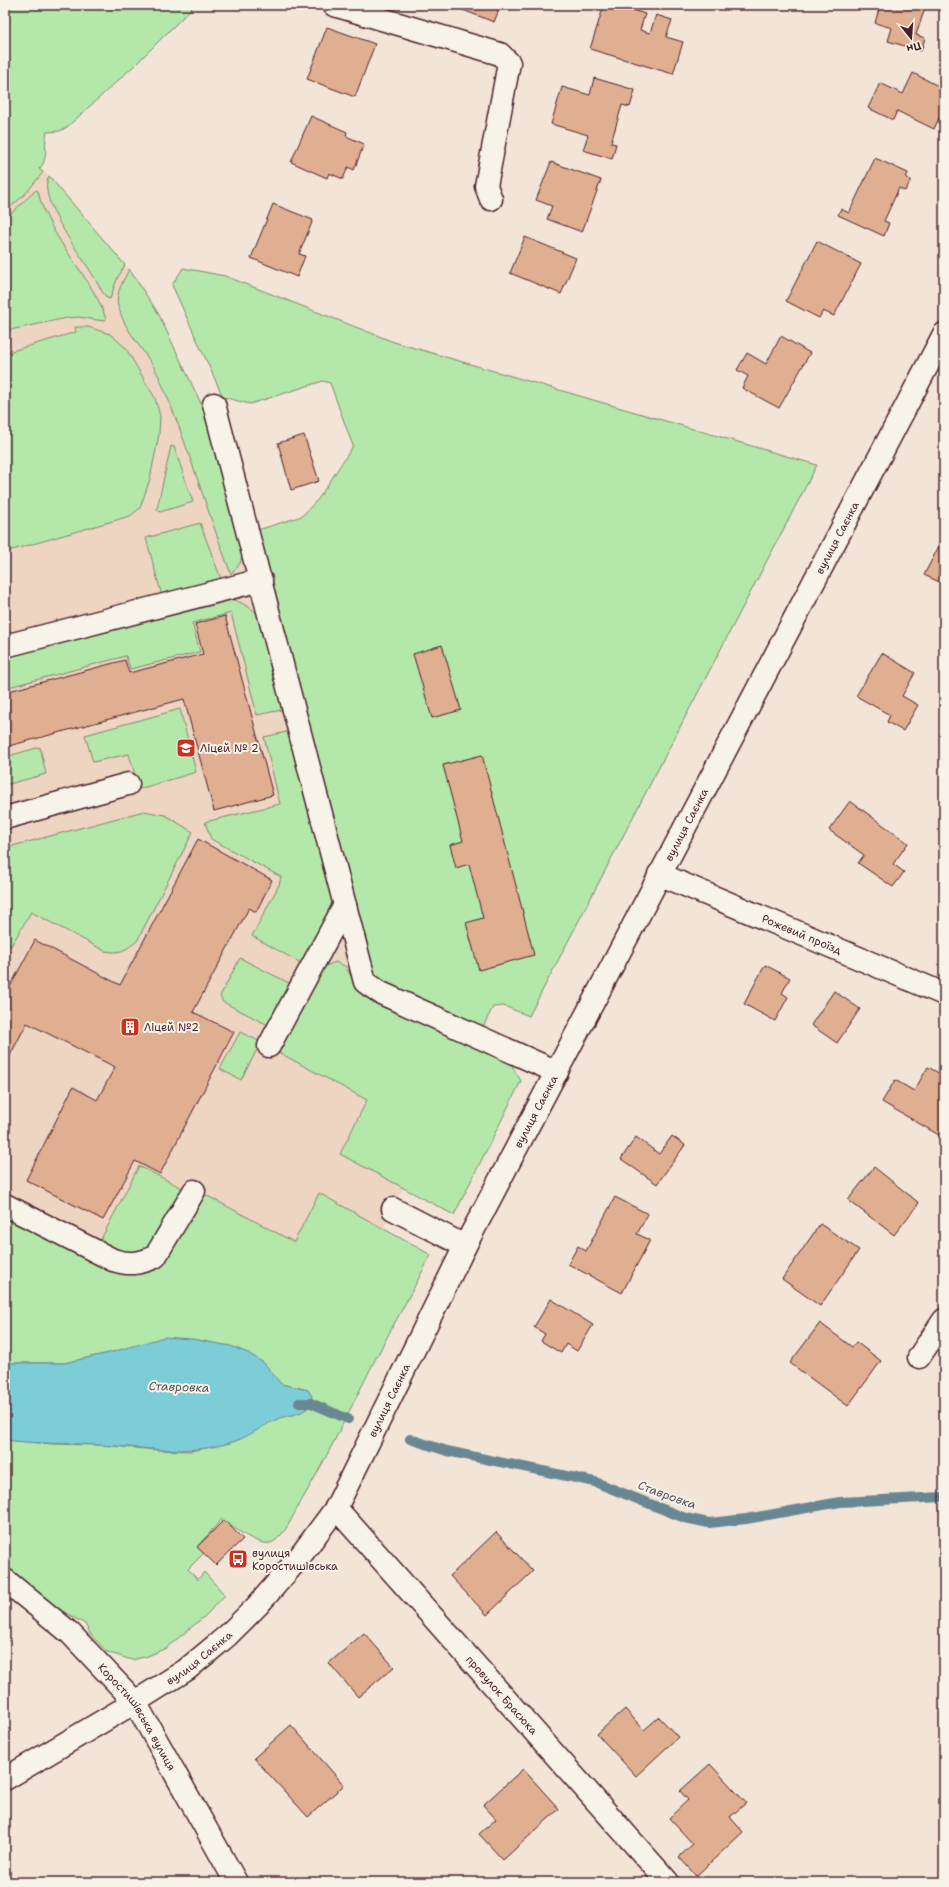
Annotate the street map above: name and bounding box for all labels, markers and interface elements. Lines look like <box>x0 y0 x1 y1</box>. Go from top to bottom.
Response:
north arrow <box>891 18 931 58</box>
text: Пн <box>905 38 923 56</box>
street label: вулиця Саєнка <box>812 499 863 577</box>
school or university icon: Ліцей № 2 <box>175 737 197 759</box>
place label: Ліцей № 2 <box>200 741 259 756</box>
street label: вулиця Саєнка <box>662 786 712 864</box>
street label: Рожевий проїзд <box>759 911 844 958</box>
building icon: Ліцей №2 <box>119 1016 141 1038</box>
place label: Ліцей №2 <box>144 1020 199 1035</box>
street label: вулиця Саєнка <box>511 1073 561 1151</box>
street label: вулиця Саєнка <box>365 1361 414 1440</box>
water label: Ставровка <box>148 1378 210 1396</box>
water label: Ставровка <box>636 1477 698 1513</box>
place label: вулиця Коростишівська <box>252 1546 338 1574</box>
bus stop icon: вулиця Коростишівська <box>227 1548 249 1570</box>
street label: вулиця Саєнка <box>163 1628 236 1689</box>
street label: провулок Брасюка <box>462 1653 541 1738</box>
street label: Коростишівська вулиця <box>94 1660 179 1773</box>

